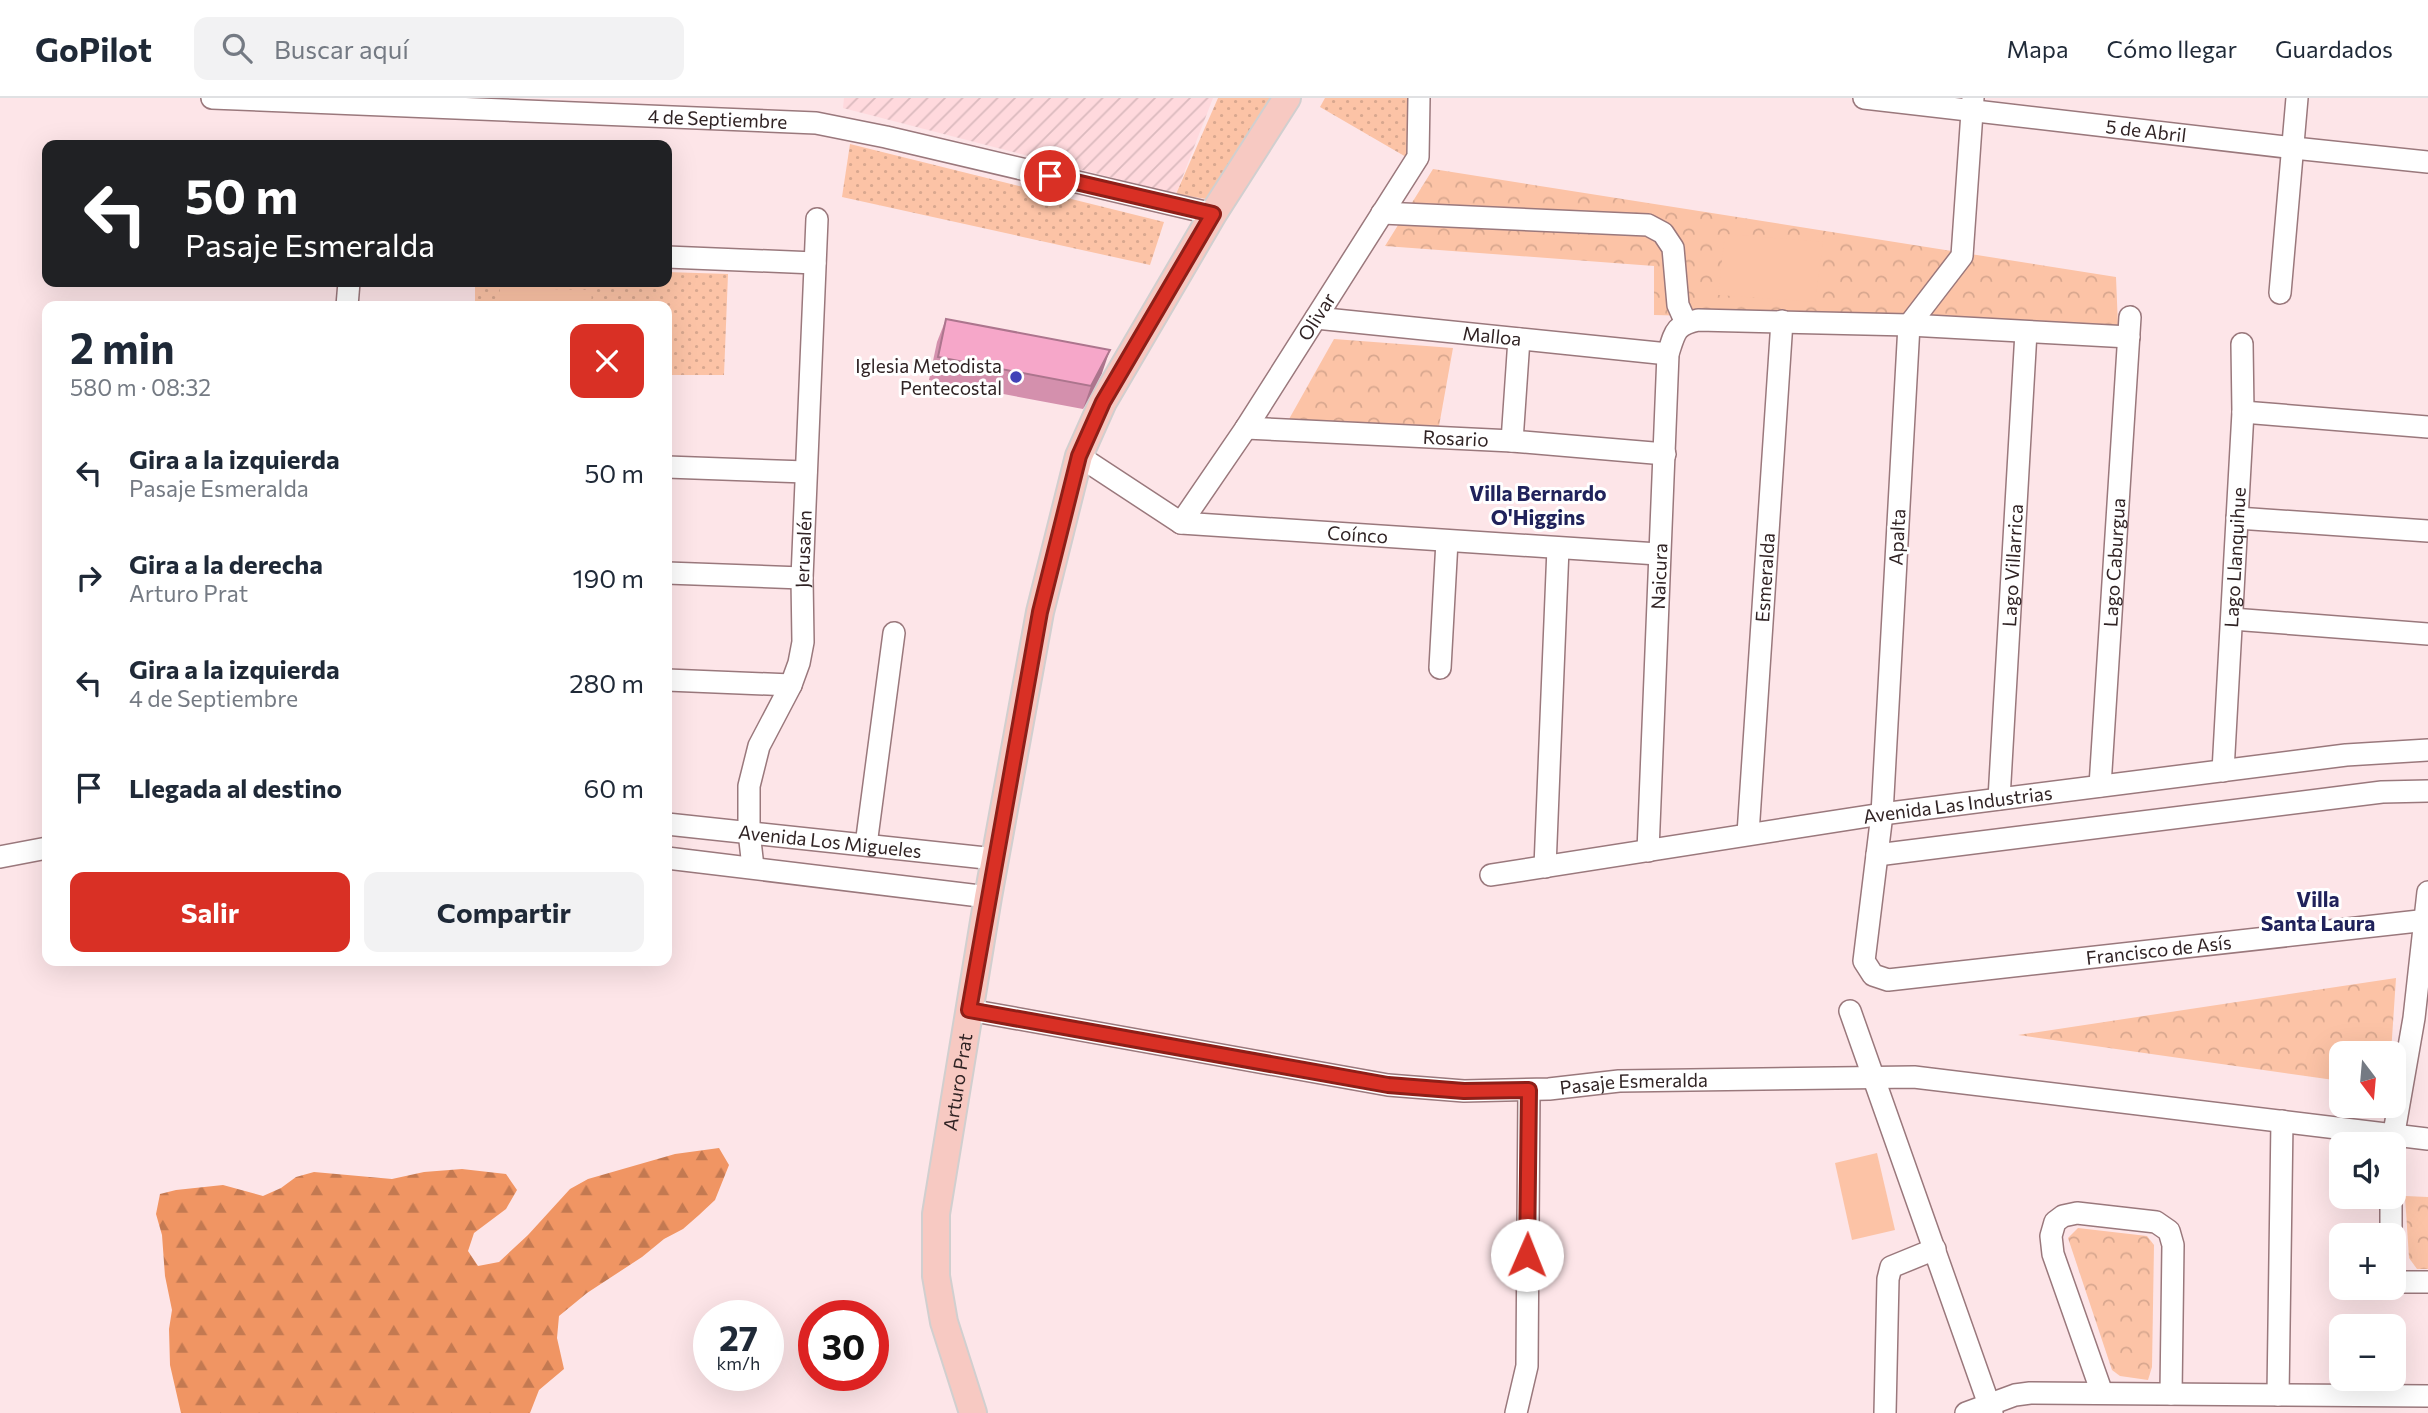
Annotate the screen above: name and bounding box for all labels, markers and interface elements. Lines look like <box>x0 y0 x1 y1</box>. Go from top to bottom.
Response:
search box <box>194 17 684 80</box>
text: GoPilot <box>35 28 152 69</box>
icon: search <box>218 29 256 67</box>
text: Buscar aquí <box>274 33 409 64</box>
text: Mapa <box>2006 34 2069 63</box>
text: Cómo llegar <box>2107 34 2237 63</box>
text: Guardados <box>2275 34 2393 63</box>
street label: 4 de Septiembre <box>647 104 788 133</box>
street label: 5 de Abril <box>2105 114 2188 146</box>
pin <box>1020 146 1080 206</box>
icon: arrive <box>1031 157 1069 195</box>
text: 50 m <box>185 164 298 224</box>
icon: left <box>70 168 161 259</box>
text: Pasaje Esmeralda <box>185 224 435 264</box>
street label: Olivar <box>1293 288 1340 345</box>
text: 2 min <box>70 321 175 373</box>
street label: Malloa <box>1462 321 1523 350</box>
button: close <box>570 324 644 398</box>
place label: Iglesia Metodista Pentecostal <box>855 354 1002 399</box>
marker: Iglesia Metodista Pentecostal <box>1008 369 1024 385</box>
text: 580 m · 08:32 <box>70 373 211 401</box>
street label: Rosario <box>1422 425 1489 451</box>
text: Gira a la izquierda <box>129 443 340 474</box>
icon: left <box>70 454 108 492</box>
text: 50 m <box>584 457 644 488</box>
text: Pasaje Esmeralda <box>129 474 309 502</box>
district label: Villa Bernardo O'Higgins <box>1469 480 1607 529</box>
street label: Lago Llanquihue <box>2219 486 2250 628</box>
street label: Lago Caburgua <box>2098 497 2129 628</box>
street label: Lago Villarrica <box>1997 503 2027 627</box>
street label: Apalta <box>1884 508 1909 566</box>
street label: Jerusalén <box>790 510 816 588</box>
street label: Coínco <box>1326 521 1389 547</box>
street label: Esmeralda <box>1750 532 1779 623</box>
street label: Naicura <box>1646 543 1671 610</box>
text: Gira a la derecha <box>129 548 323 579</box>
icon: right <box>70 559 108 597</box>
text: 190 m <box>572 562 644 593</box>
text: Arturo Prat <box>129 579 248 607</box>
text: Gira a la izquierda <box>129 653 340 684</box>
icon: left <box>70 664 108 702</box>
text: 280 m <box>569 667 644 698</box>
text: 4 de Septiembre <box>129 684 298 712</box>
icon: arrive <box>70 769 108 807</box>
text: Llegada al destino <box>129 772 342 803</box>
text: 60 m <box>584 772 644 803</box>
street label: Avenida Las Industrias <box>1861 780 2054 828</box>
street label: Avenida Los Migueles <box>737 820 923 862</box>
button: Salir <box>70 872 350 952</box>
button: Compartir <box>364 872 644 952</box>
district label: Villa Santa Laura <box>2261 886 2375 935</box>
street label: Francisco de Asís <box>2085 930 2233 969</box>
street label: Arturo Prat <box>938 1031 977 1132</box>
north arrow <box>2329 1041 2406 1118</box>
map controls <box>2329 1041 2406 1391</box>
street label: Pasaje Esmeralda <box>1558 1068 1708 1099</box>
button: sound <box>2329 1132 2406 1209</box>
position arrow <box>1490 1218 1564 1292</box>
button: + <box>2329 1223 2406 1300</box>
speed limit sign: 30 <box>798 1300 889 1391</box>
button: − <box>2329 1314 2406 1391</box>
text: 27 <box>719 1315 758 1358</box>
text: km/h <box>717 1352 760 1374</box>

